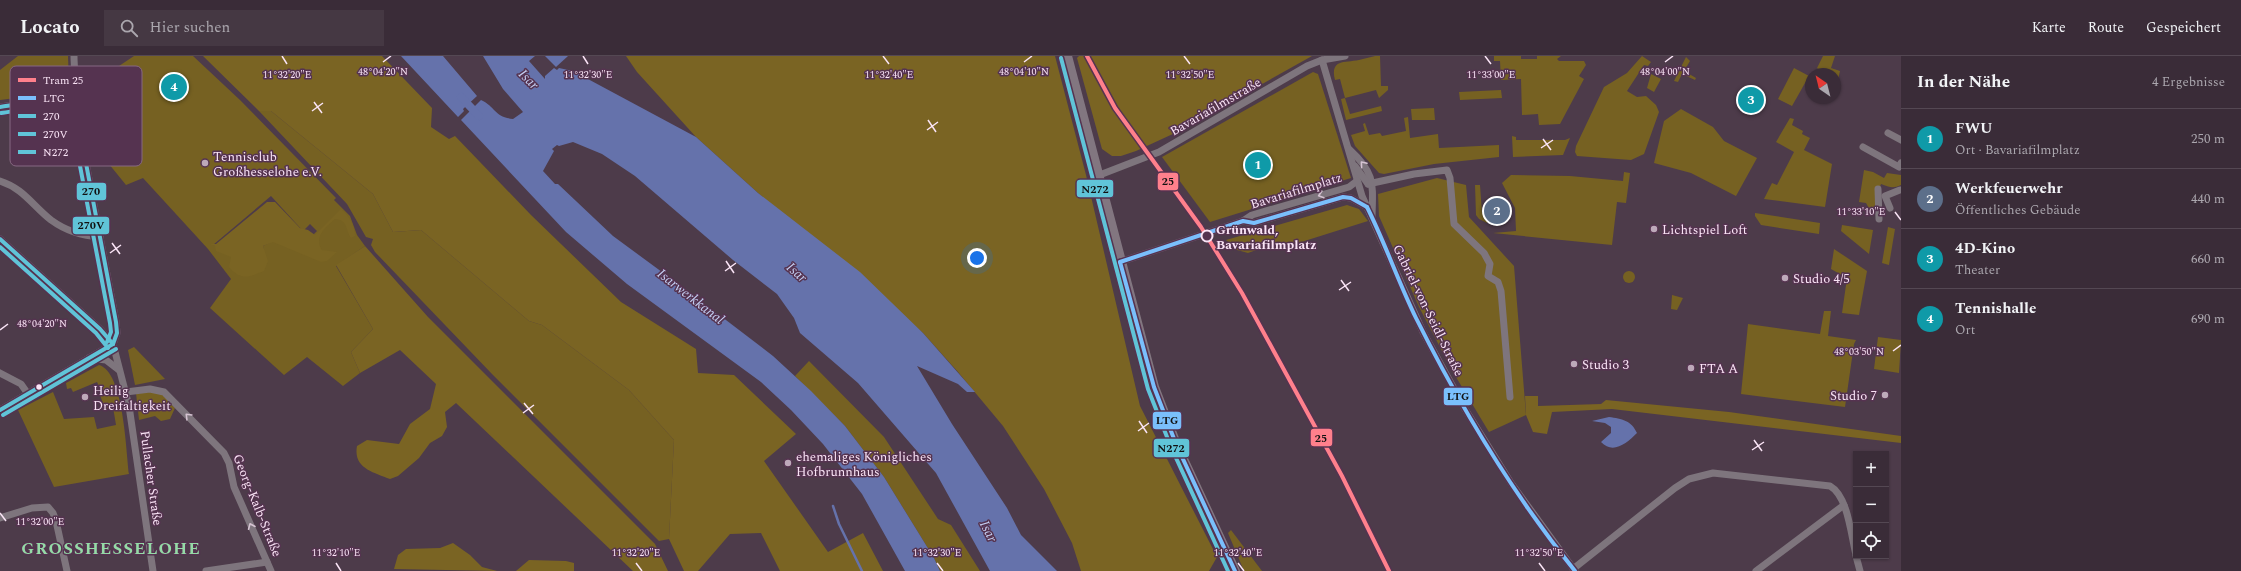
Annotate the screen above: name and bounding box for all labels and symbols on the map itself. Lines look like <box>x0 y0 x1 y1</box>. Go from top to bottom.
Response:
text: 48°04'20"N <box>358 64 408 80</box>
water label: Isar <box>513 64 544 95</box>
text: 48°04'10"N <box>999 64 1049 80</box>
text: 48°04'00"N <box>1640 64 1690 80</box>
legend <box>10 66 142 166</box>
text: 11°32'20"E <box>263 67 311 83</box>
text: 11°32'30"E <box>564 67 612 83</box>
text: 11°32'40"E <box>865 67 913 83</box>
text: 11°32'50"E <box>1166 67 1214 83</box>
text: 11°33'00"E <box>1467 67 1515 83</box>
north arrow <box>1805 68 1841 104</box>
text: Tram 25 <box>43 72 83 89</box>
pin: 4 <box>161 72 187 102</box>
street label: Bavariafilmstraße <box>1166 73 1265 141</box>
pin: 3 <box>1738 85 1764 115</box>
text: LTG <box>43 90 65 107</box>
text: 270 <box>43 108 60 125</box>
text: 270V <box>43 126 68 143</box>
text: N272 <box>43 144 69 161</box>
place label: Tennisclub Großhesselohe e.V. <box>213 147 322 182</box>
pin: 1 <box>1245 150 1271 180</box>
marker: Tennisclub Großhesselohe e.V. <box>200 158 210 168</box>
one-way arrow <box>1360 162 1367 169</box>
street label: Bavariafilmplatz <box>1248 168 1345 214</box>
line badge: 25 <box>1157 172 1179 191</box>
text: 25 <box>1162 173 1174 190</box>
line badge: N272 <box>1076 179 1114 198</box>
text: N272 <box>1081 181 1109 198</box>
line badge: 270 <box>76 182 107 201</box>
text: 270 <box>82 183 100 200</box>
one-way arrow <box>1318 190 1325 199</box>
pin: 2 <box>1484 196 1510 226</box>
text: 11°33'10"E <box>1837 204 1885 220</box>
line badge: 270V <box>72 216 110 235</box>
text: 270V <box>78 217 105 234</box>
place label: Grünwald, Bavariafilmplatz <box>1216 220 1317 255</box>
place label: Lichtspiel Loft <box>1662 220 1747 240</box>
marker: Lichtspiel Loft <box>1649 224 1659 234</box>
marker: Grünwald, Bavariafilmplatz <box>1200 229 1214 243</box>
street label: Gabriel-von-Seidl-Straße <box>1387 241 1469 380</box>
your location <box>967 248 987 268</box>
water label: Isar <box>782 257 812 288</box>
water label: Isarwerkkanal <box>653 263 729 330</box>
place label: Studio 4/5 <box>1793 269 1850 289</box>
marker: Studio 4/5 <box>1780 273 1790 283</box>
text: 48°04'20"N <box>17 316 67 332</box>
text: 48°03'50"N <box>1834 344 1884 360</box>
place label: Studio 3 <box>1582 355 1630 375</box>
marker: Studio 3 <box>1569 359 1579 369</box>
place label: FTA A <box>1699 359 1738 379</box>
marker: FTA A <box>1686 363 1696 373</box>
place label: Heilig Dreifaltigkeit <box>93 381 171 416</box>
unlabelled marker <box>34 382 44 392</box>
place label: Studio 7 <box>1830 386 1877 406</box>
line badge: LTG <box>1443 387 1473 406</box>
text: LTG <box>1447 388 1469 405</box>
marker: Studio 7 <box>1880 390 1890 400</box>
marker: Heilig Dreifaltigkeit <box>80 392 90 402</box>
line badge: LTG <box>1152 411 1182 430</box>
text: LTG <box>1156 412 1178 429</box>
one-way arrow <box>185 413 193 420</box>
line badge: 25 <box>1310 428 1333 447</box>
street label: Pullacher Straße <box>134 429 168 527</box>
text: 25 <box>1315 430 1327 447</box>
line badge: N272 <box>1153 438 1190 458</box>
text: N272 <box>1157 440 1185 457</box>
place label: ehemaliges Königliches Hofbrunnhaus <box>796 447 932 482</box>
street label: Georg-Kalb-Straße <box>227 451 287 560</box>
marker: ehemaliges Königliches Hofbrunnhaus <box>783 458 793 468</box>
text: 11°32'00"E <box>16 514 64 530</box>
water label: Isar <box>974 517 1003 546</box>
one-way arrow <box>248 522 256 530</box>
district label: GROSSHESSELOHE <box>21 536 201 562</box>
text: 11°32'10"E <box>312 545 360 561</box>
text: 11°32'20"E <box>612 545 660 561</box>
text: 11°32'30"E <box>913 545 961 561</box>
text: 11°32'40"E <box>1214 545 1262 561</box>
text: 11°32'50"E <box>1515 545 1563 561</box>

